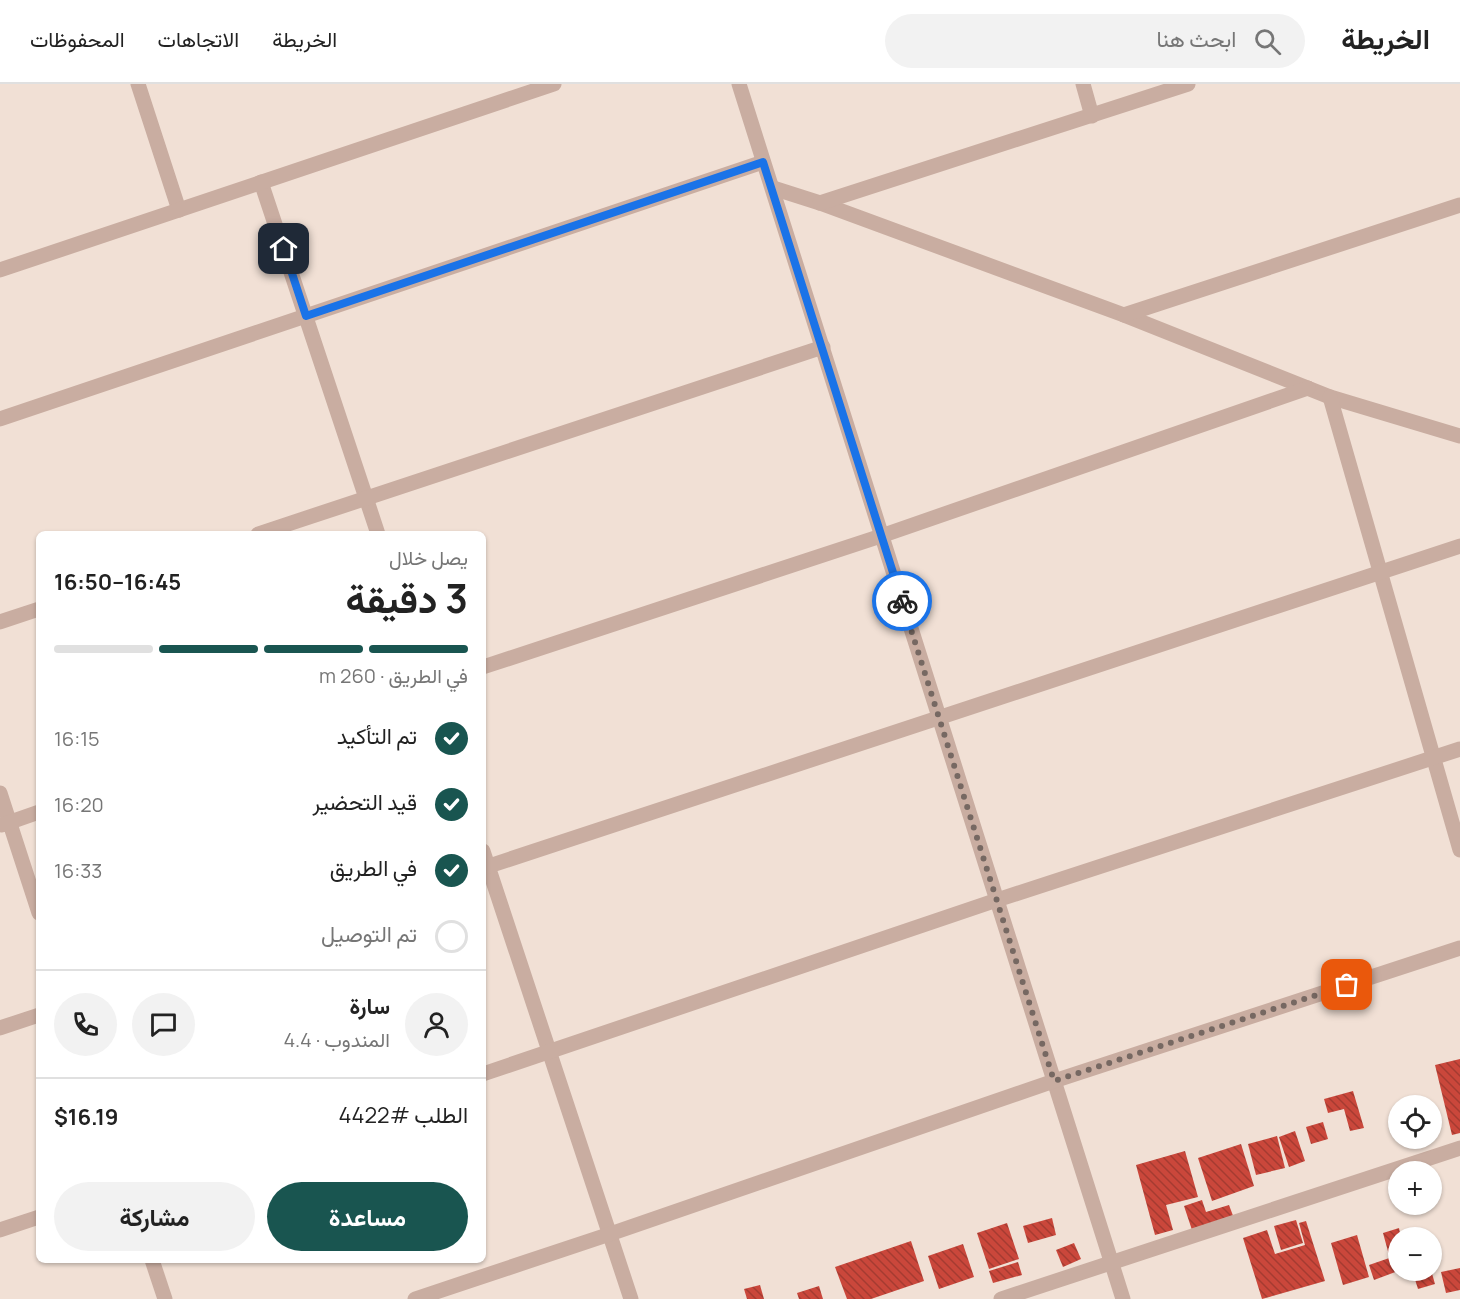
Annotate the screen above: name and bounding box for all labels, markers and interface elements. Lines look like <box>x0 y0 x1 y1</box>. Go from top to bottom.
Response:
search box <box>885 14 1305 68</box>
text: الخريطة <box>1341 19 1430 57</box>
text: ابحث هنا <box>1156 24 1236 54</box>
text: المحفوظات <box>30 25 125 53</box>
text: الاتجاهات <box>158 25 239 53</box>
text: الخريطة <box>272 25 337 53</box>
icon: search <box>1251 25 1284 58</box>
pin <box>258 223 309 274</box>
icon: home <box>267 232 300 265</box>
text: يصل خلال <box>389 544 468 571</box>
text: 16:45–16:50 <box>54 567 181 597</box>
text: 3 دقيقة <box>346 571 468 625</box>
courier <box>872 571 932 631</box>
icon: bike <box>886 585 919 618</box>
text: في الطريق · 260 m <box>319 662 468 689</box>
text: تم التأكيد <box>337 721 417 751</box>
icon: check <box>435 722 468 755</box>
text: 16:15 <box>54 725 100 752</box>
text: قيد التحضير <box>312 787 417 817</box>
icon: check <box>435 788 468 821</box>
text: 16:20 <box>54 791 104 818</box>
text: في الطريق <box>330 853 417 883</box>
icon: check <box>435 854 468 887</box>
text: 16:33 <box>54 857 102 884</box>
text: تم التوصيل <box>321 919 417 949</box>
pin <box>1321 959 1372 1010</box>
icon: bag <box>1330 968 1363 1001</box>
text: سارة <box>349 991 390 1021</box>
button: phone <box>54 993 117 1056</box>
button: chat <box>132 993 195 1056</box>
button: person <box>405 993 468 1056</box>
text: المندوب · 4.4 <box>284 1026 390 1053</box>
map controls <box>1388 1095 1442 1281</box>
button: locate <box>1388 1095 1442 1149</box>
text: الطلب #4422 <box>338 1100 468 1130</box>
text: $16.19 <box>54 1102 118 1132</box>
button: + <box>1388 1161 1442 1215</box>
button: مشاركة <box>54 1182 255 1251</box>
button: مساعدة <box>267 1182 468 1251</box>
button: − <box>1388 1227 1442 1281</box>

